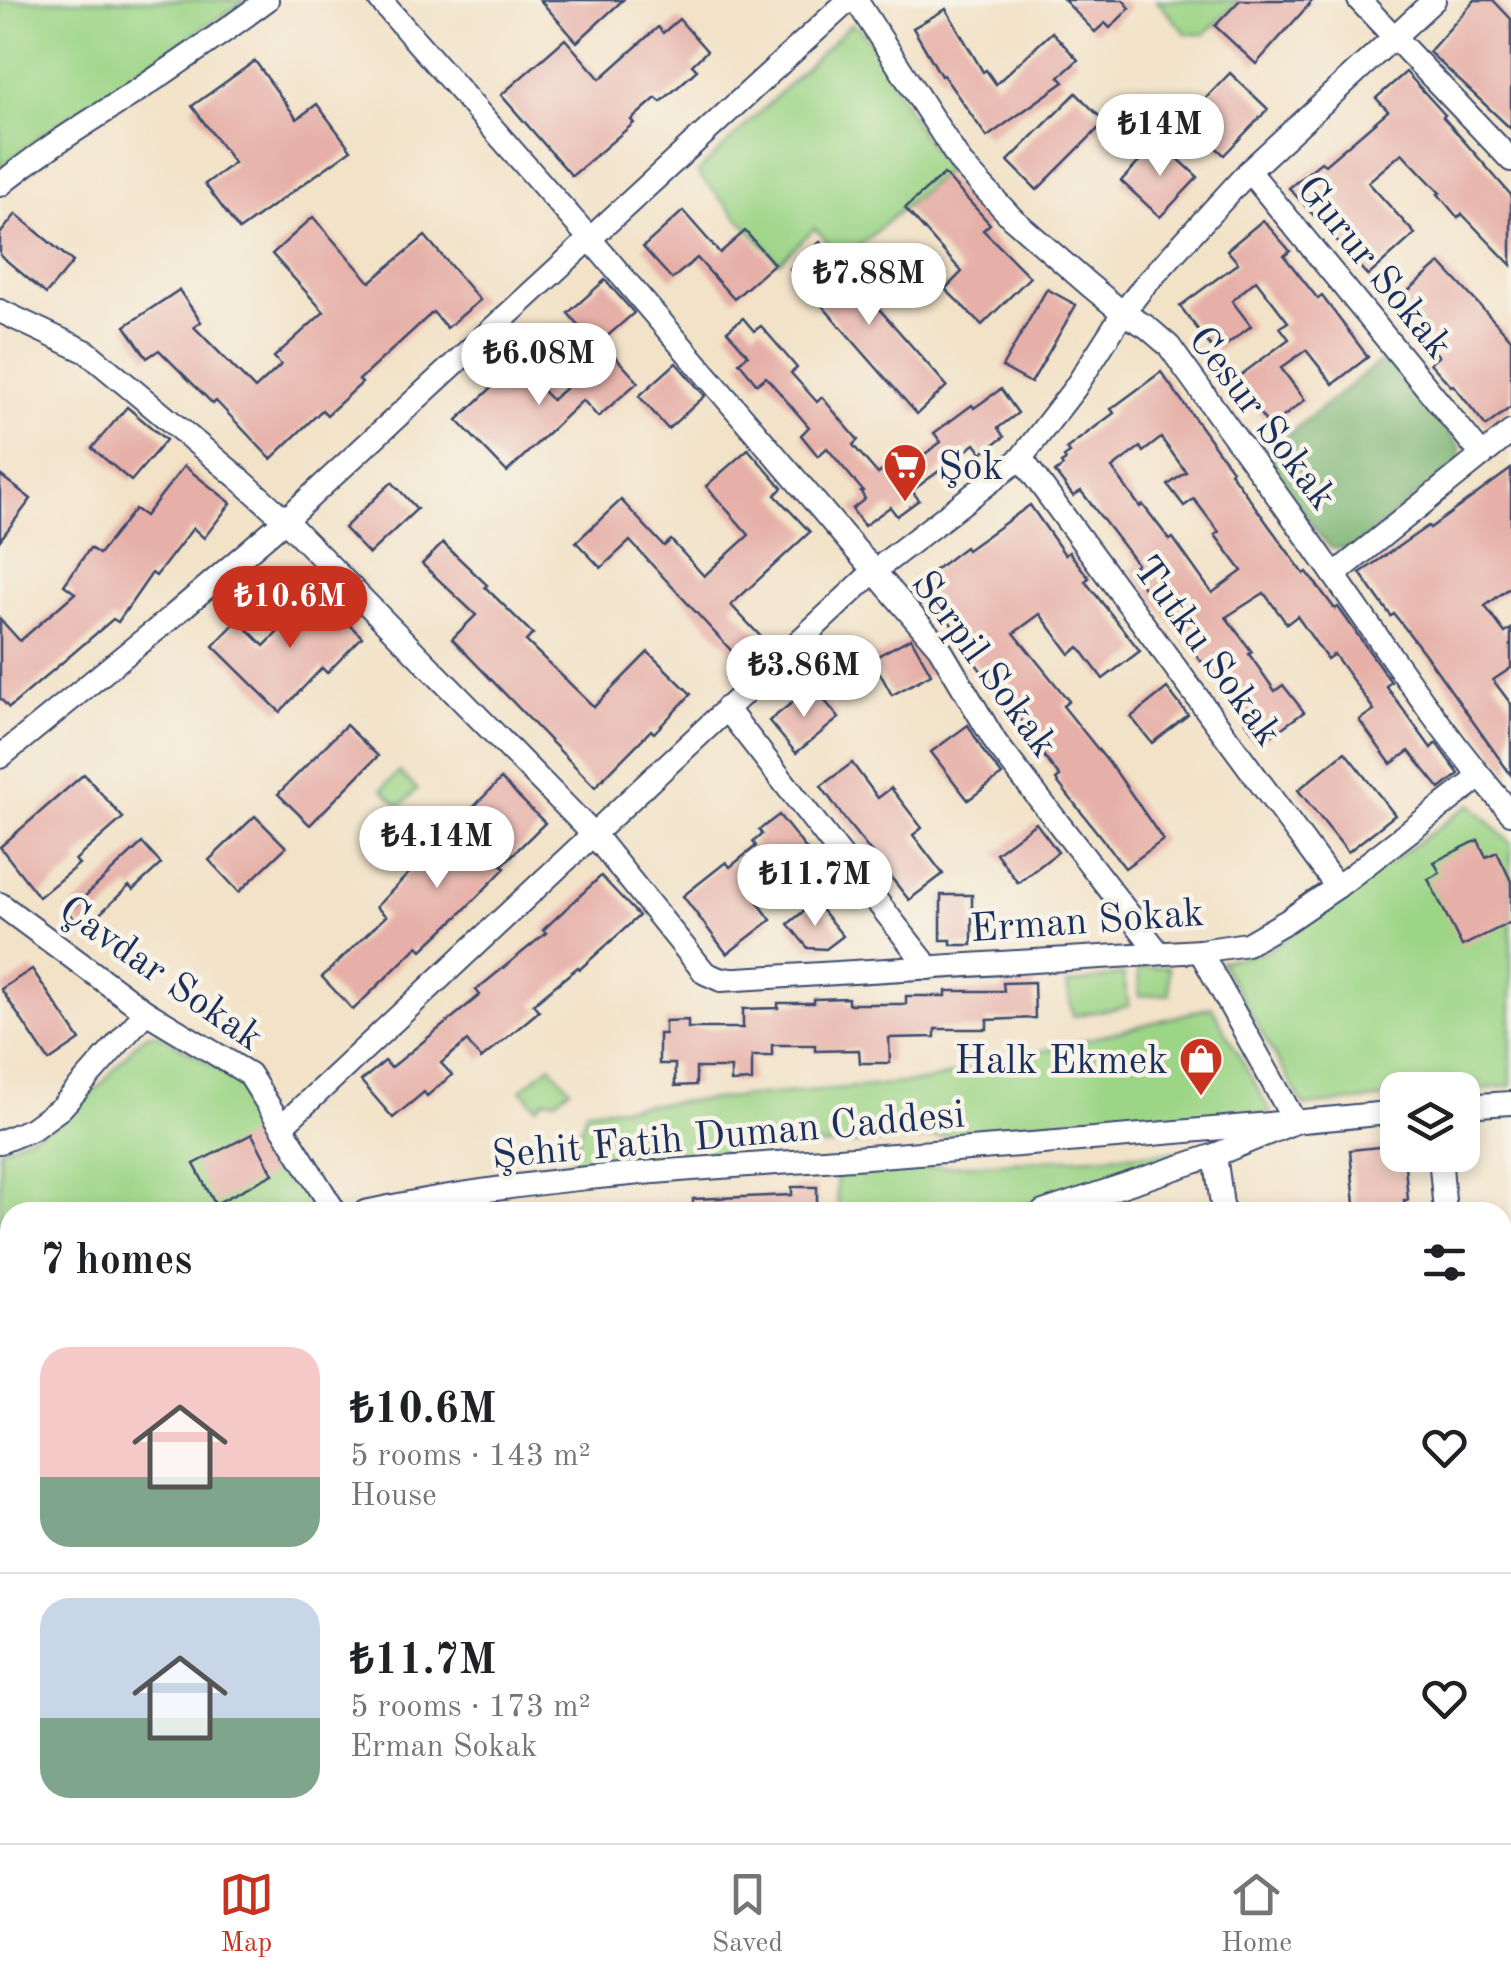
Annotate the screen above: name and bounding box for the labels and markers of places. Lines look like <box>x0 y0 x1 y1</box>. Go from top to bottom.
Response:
pin: ₺14M <box>1101 94 1219 179</box>
pin: ₺7.88M <box>788 243 950 328</box>
pin: ₺6.08M <box>458 323 620 408</box>
supermarket icon: Şok <box>882 442 928 503</box>
place label: Şok <box>938 449 1003 489</box>
pin: ₺10.6M <box>209 566 371 651</box>
pin: ₺3.86M <box>723 635 885 720</box>
pin: ₺4.14M <box>356 806 518 891</box>
pin: ₺11.7M <box>734 844 896 929</box>
shop icon: Halk Ekmek <box>1178 1036 1224 1097</box>
place label: Halk Ekmek <box>955 1043 1168 1083</box>

